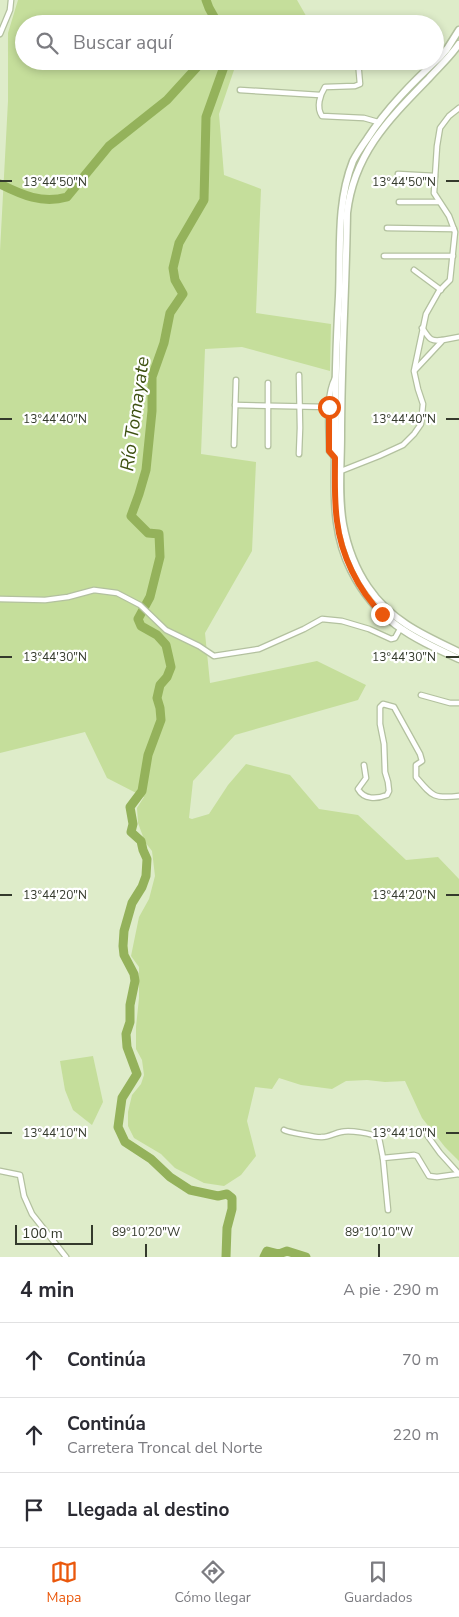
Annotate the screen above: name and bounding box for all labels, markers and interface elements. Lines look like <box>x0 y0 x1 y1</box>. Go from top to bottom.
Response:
search box <box>15 15 444 70</box>
icon: search <box>33 29 61 57</box>
text: Buscar aquí <box>73 30 172 56</box>
text: 13°44'50"N <box>23 174 87 190</box>
text: 13°44'50"N <box>372 174 436 190</box>
water label: Río Tomayate <box>114 355 156 473</box>
route start <box>318 396 341 419</box>
text: 13°44'40"N <box>23 411 87 427</box>
text: 13°44'40"N <box>372 411 436 427</box>
route end <box>371 603 394 626</box>
text: 13°44'30"N <box>23 649 87 665</box>
text: 13°44'30"N <box>372 649 436 665</box>
text: 13°44'20"N <box>23 887 87 903</box>
text: 13°44'20"N <box>372 887 436 903</box>
text: 13°44'10"N <box>23 1125 87 1141</box>
text: 13°44'10"N <box>372 1125 436 1141</box>
scale bar <box>15 1222 92 1245</box>
text: 100 m <box>22 1224 63 1243</box>
text: 89°10'20"W <box>112 1224 180 1240</box>
text: 89°10'10"W <box>345 1224 413 1240</box>
text: 4 min <box>20 1276 74 1304</box>
text: A pie · 290 m <box>343 1279 439 1301</box>
icon: ahead <box>20 1346 48 1374</box>
text: Continúa <box>67 1347 146 1373</box>
text: 70 m <box>402 1349 439 1371</box>
text: Continúa <box>67 1411 146 1437</box>
icon: ahead <box>20 1421 48 1449</box>
text: 220 m <box>392 1424 439 1446</box>
text: Carretera Troncal del Norte <box>67 1437 262 1459</box>
icon: arrive <box>20 1496 48 1524</box>
text: Llegada al destino <box>67 1497 229 1523</box>
tab: Mapa <box>47 1558 81 1607</box>
tab: Cómo llegar <box>174 1558 251 1607</box>
tab: Guardados <box>344 1558 413 1607</box>

